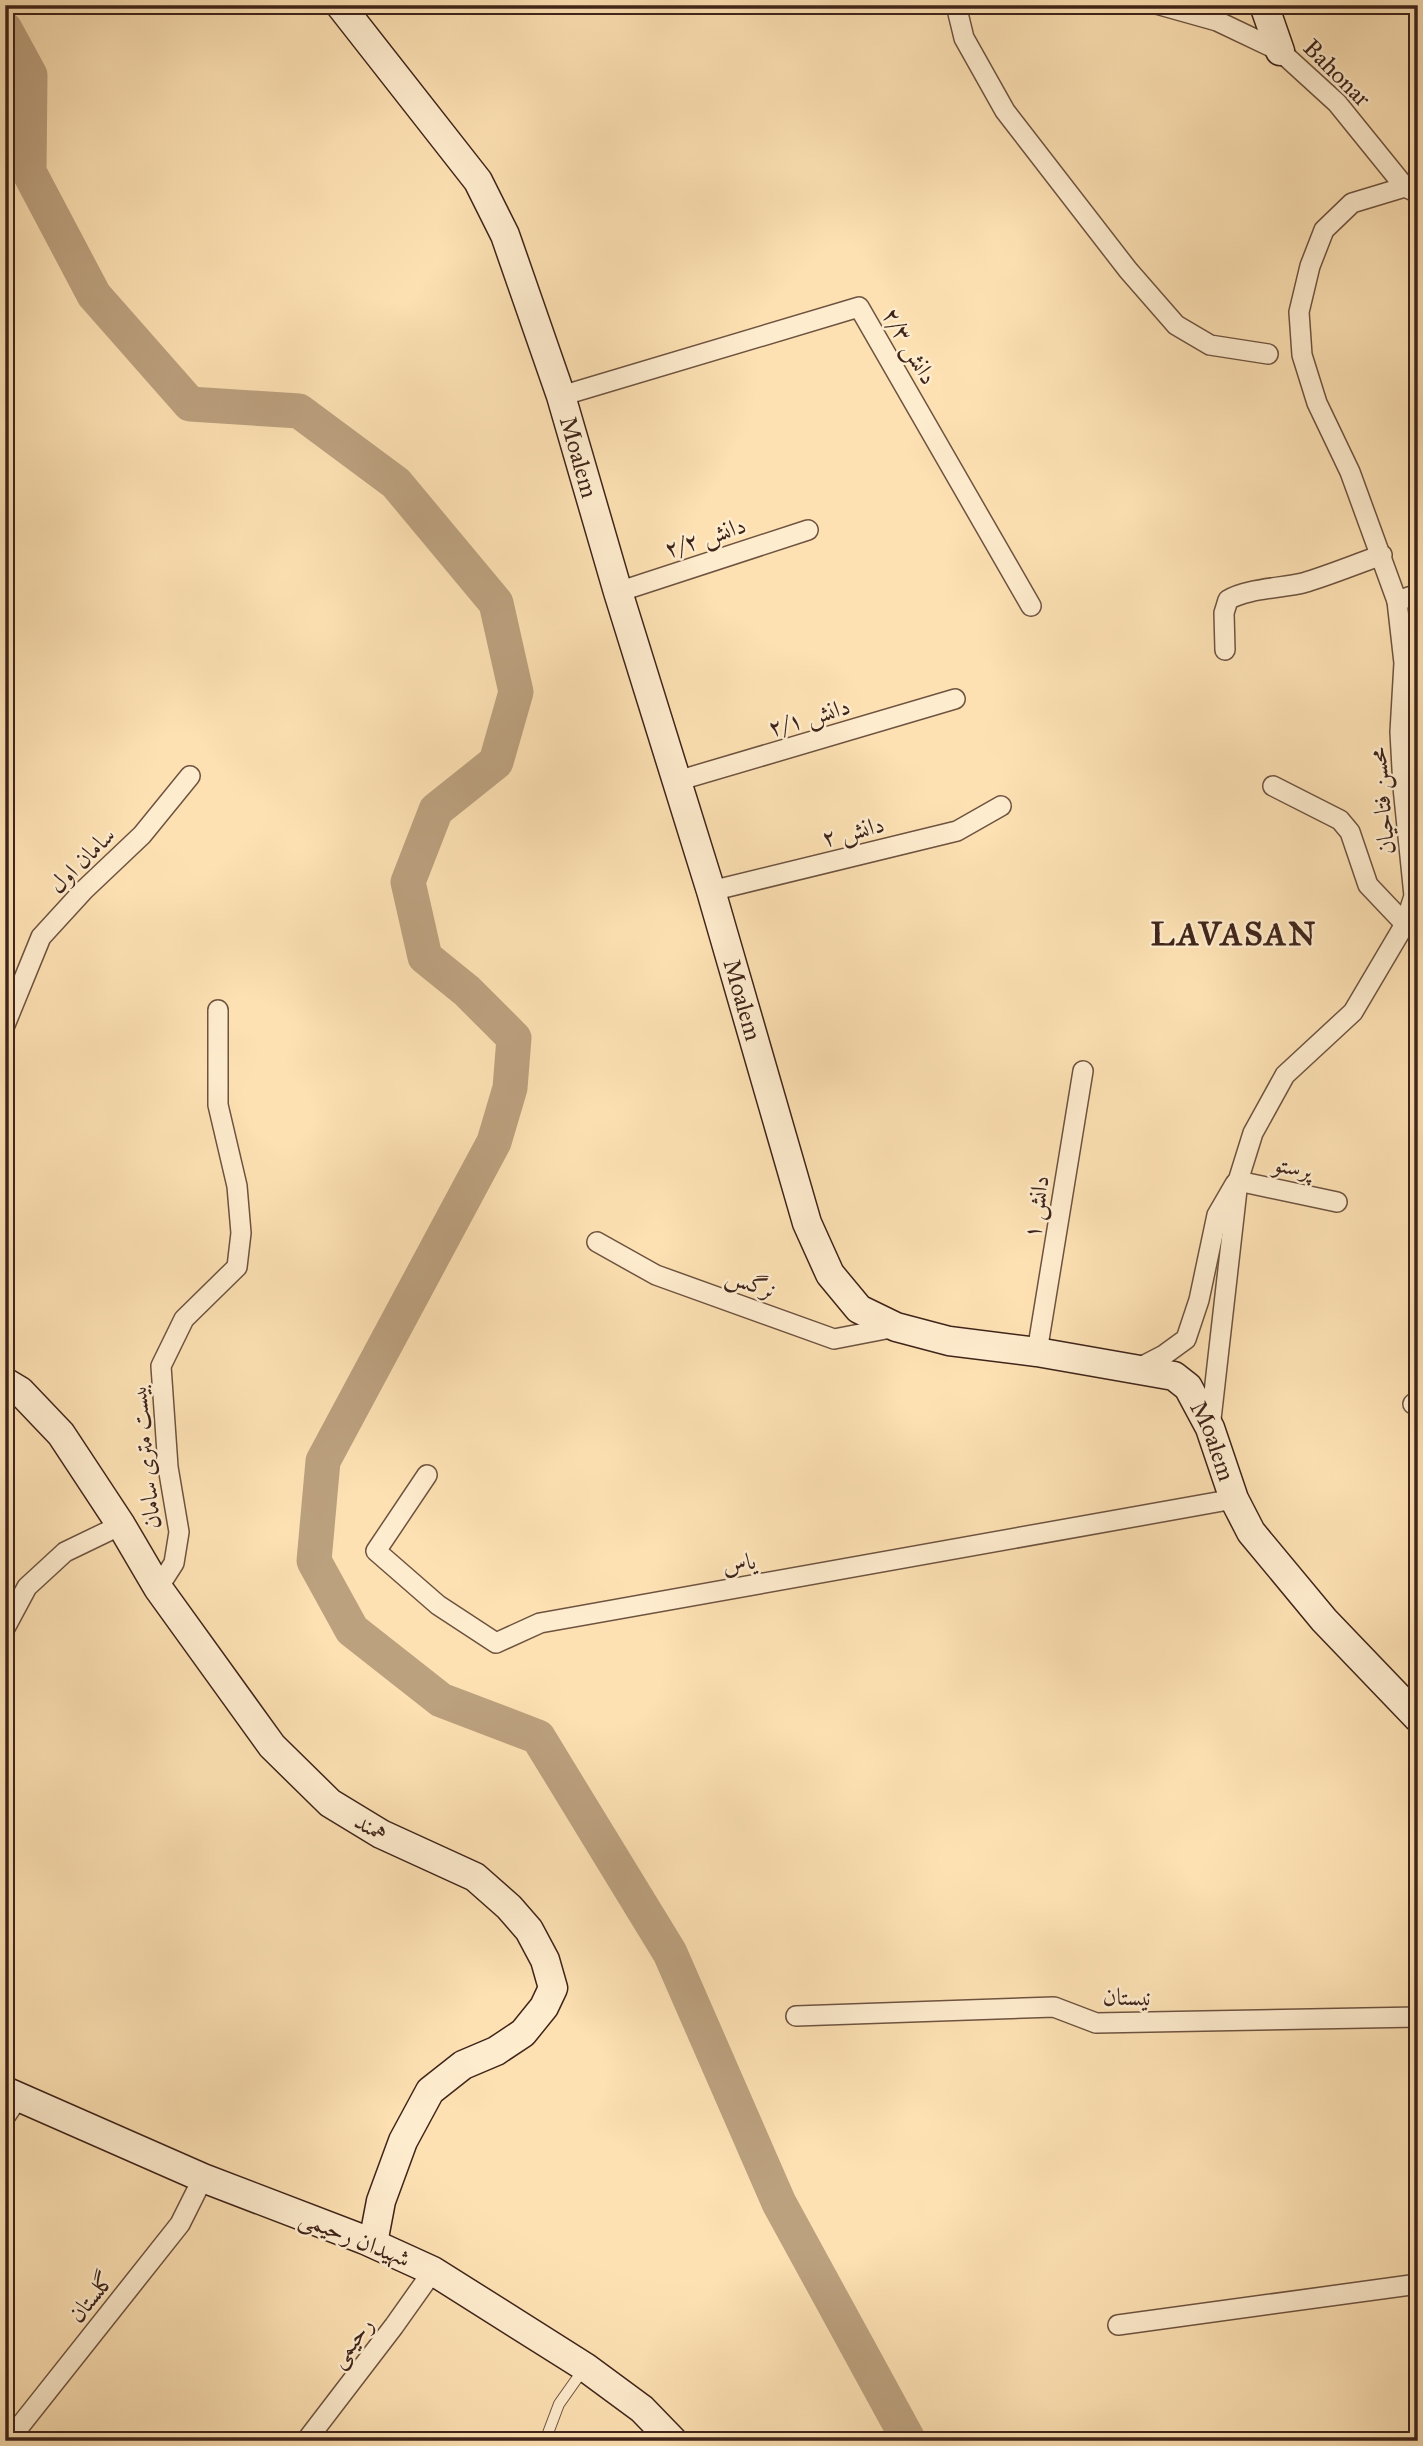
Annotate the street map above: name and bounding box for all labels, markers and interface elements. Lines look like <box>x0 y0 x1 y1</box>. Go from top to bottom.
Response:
street label: Bahonar <box>1297 33 1377 113</box>
street label: دانش ۲/۳ <box>875 302 944 390</box>
street label: Moalem <box>553 413 605 501</box>
street label: دانش ۲/۲ <box>660 510 750 565</box>
street label: دانش ۲/۱ <box>764 691 854 744</box>
street label: محسن فتاحیان <box>1362 746 1403 856</box>
street label: دانش ۲ <box>819 809 888 854</box>
street label: سامان اول <box>42 820 122 900</box>
district label: LAVASAN <box>1151 915 1317 954</box>
street label: Moalem <box>716 956 768 1044</box>
street label: پرستو <box>1269 1148 1318 1187</box>
street label: دانش ۱ <box>1016 1173 1057 1241</box>
street label: نرگس <box>721 1260 780 1307</box>
street label: بیست متری سامان <box>122 1383 168 1531</box>
street label: Moalem <box>1183 1396 1242 1485</box>
street label: یاس <box>720 1545 760 1581</box>
street label: همند <box>349 1806 393 1848</box>
street label: نیستان <box>1102 1982 1152 2012</box>
street label: شهیدان رحیمی <box>294 2202 415 2276</box>
street label: گلستان <box>61 2265 121 2329</box>
street label: رحیمی <box>322 2311 382 2375</box>

